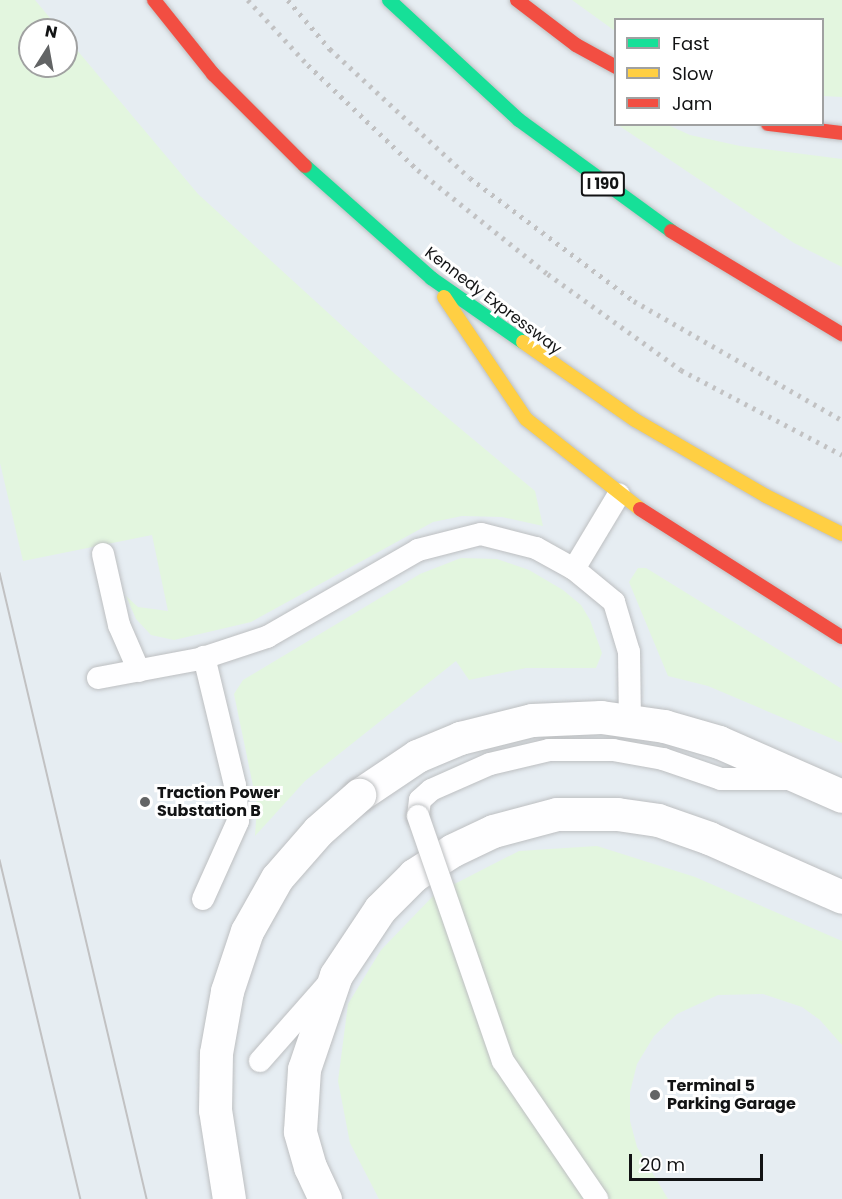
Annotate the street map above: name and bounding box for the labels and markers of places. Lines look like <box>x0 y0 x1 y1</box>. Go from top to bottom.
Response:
place label: Traction Power Substation B <box>157 783 280 821</box>
marker: Traction Power Substation B <box>138 795 152 809</box>
place label: Terminal 5 Parking Garage <box>667 1076 796 1114</box>
marker: Terminal 5 Parking Garage <box>648 1088 662 1102</box>

